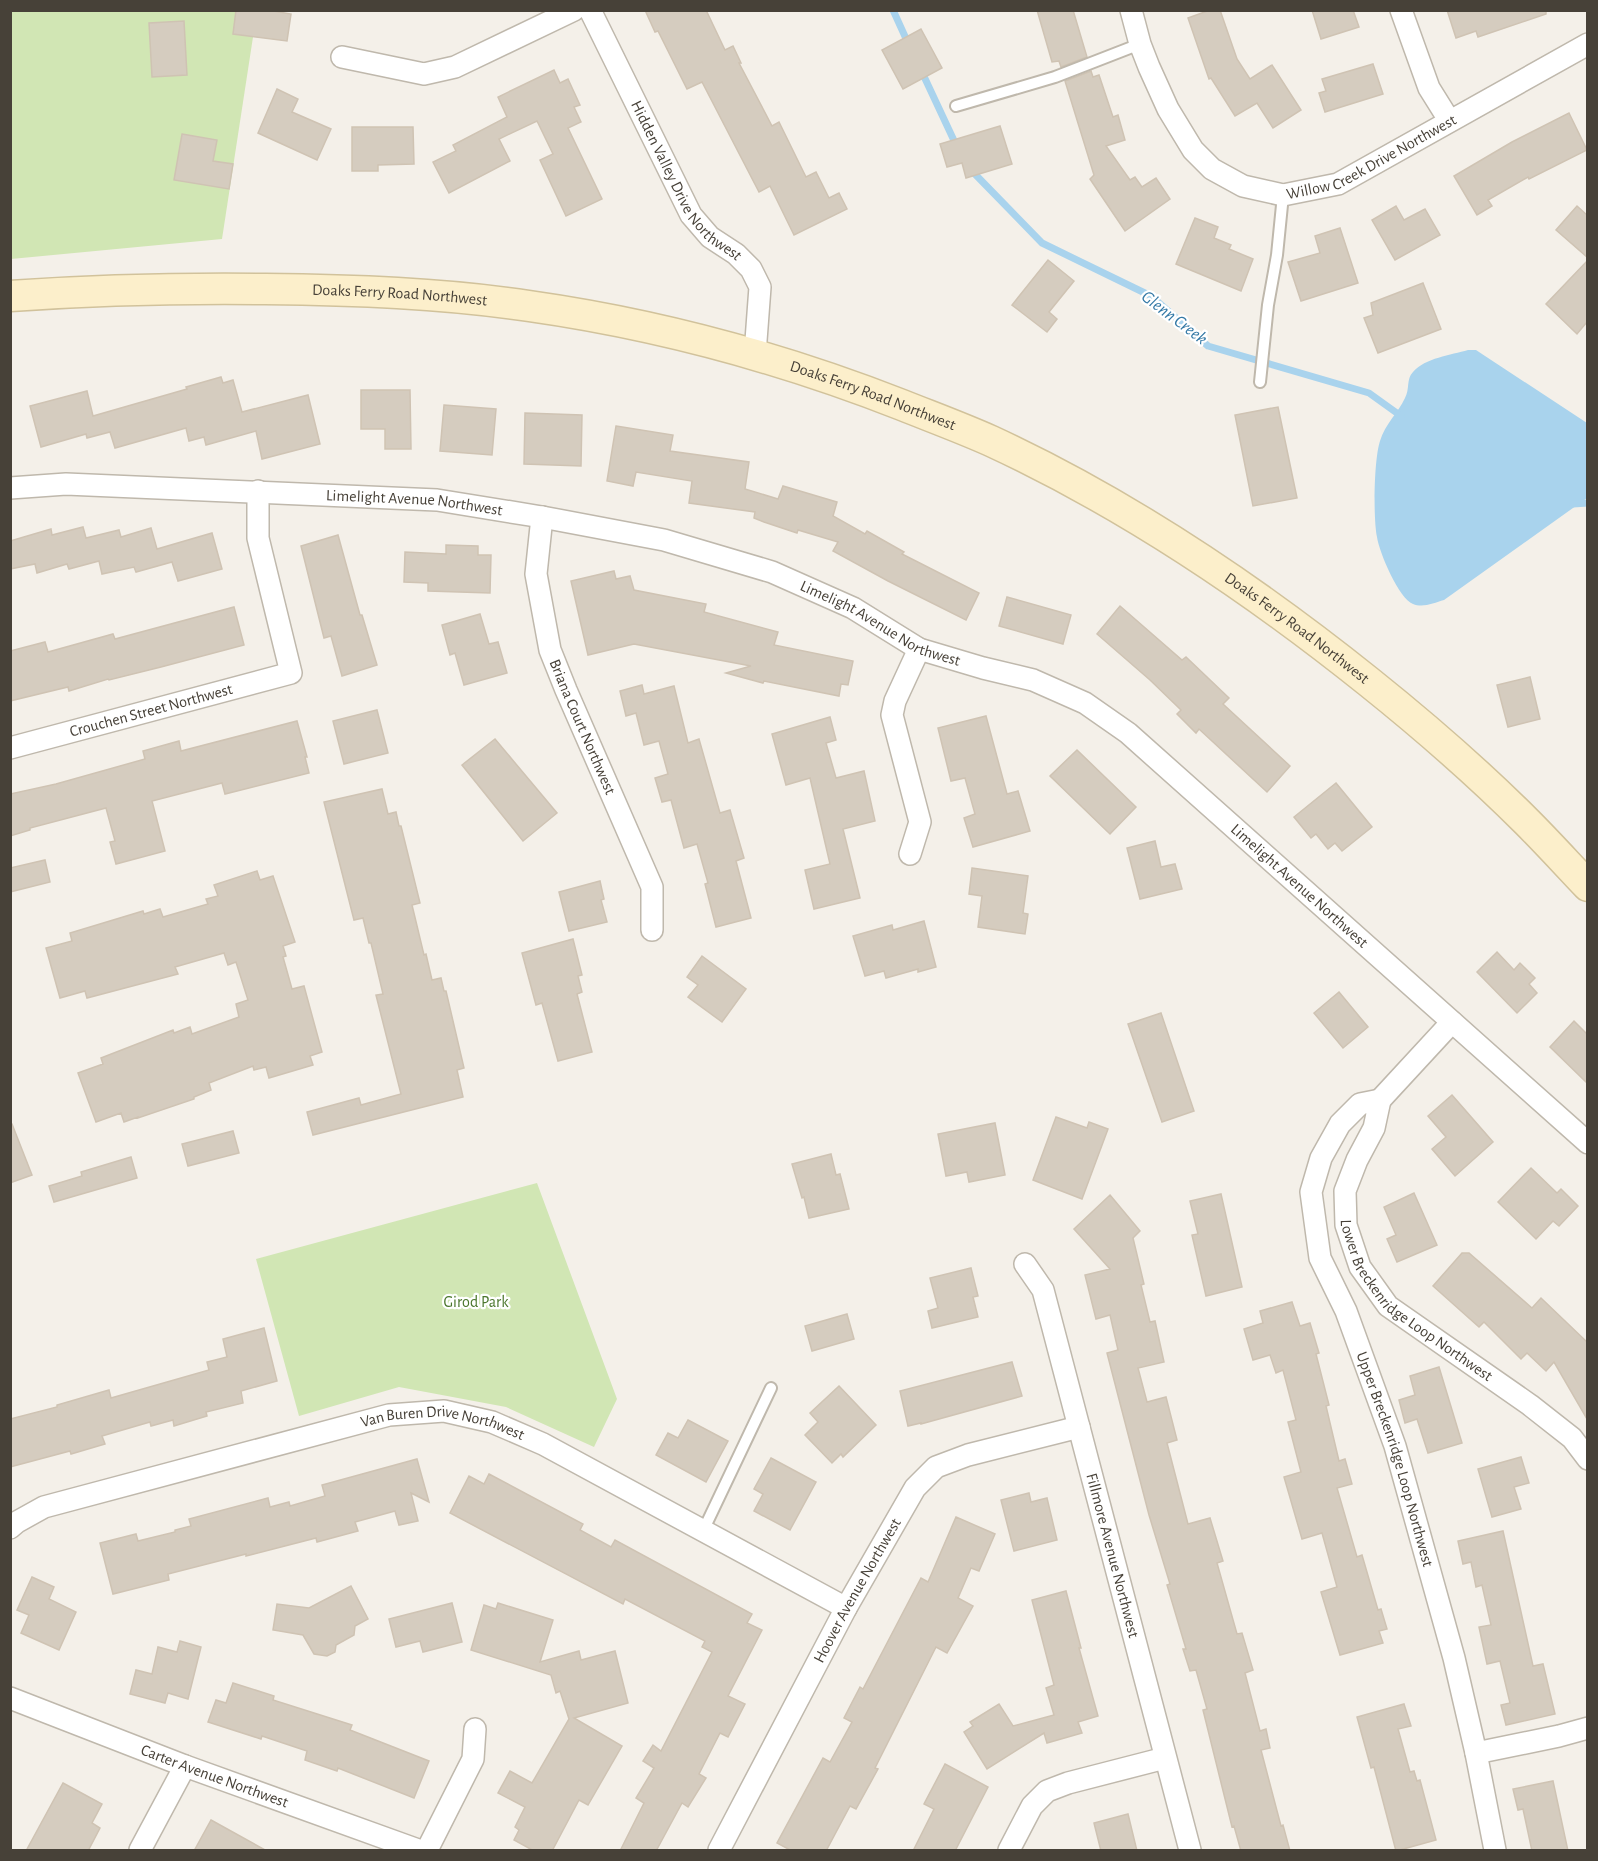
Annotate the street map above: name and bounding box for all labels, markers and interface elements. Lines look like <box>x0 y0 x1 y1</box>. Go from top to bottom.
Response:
street label: Hidden Valley Drive Northwest <box>628 98 745 263</box>
street label: Willow Creek Drive Northwest <box>1285 112 1459 202</box>
street label: Doaks Ferry Road Northwest <box>312 282 488 308</box>
water label: Glenn Creek <box>1138 288 1210 348</box>
street label: Doaks Ferry Road Northwest <box>788 358 958 433</box>
street label: Limelight Avenue Northwest <box>326 487 504 518</box>
street label: Doaks Ferry Road Northwest <box>1222 569 1372 687</box>
street label: Limelight Avenue Northwest <box>798 578 962 669</box>
street label: Briana Court Northwest <box>547 657 619 797</box>
street label: Crouchen Street Northwest <box>68 681 234 740</box>
street label: Limelight Avenue Northwest <box>1228 821 1371 951</box>
street label: Lower Breckenridge Loop Northwest <box>1338 1219 1495 1384</box>
park label: Girod Park <box>443 1294 509 1310</box>
street label: Upper Breckenridge Loop Northwest <box>1353 1350 1436 1569</box>
street label: Van Buren Drive Northwest <box>359 1403 527 1443</box>
street label: Fillmore Avenue Northwest <box>1083 1471 1142 1639</box>
street label: Hoover Avenue Northwest <box>811 1515 904 1665</box>
street label: Carter Avenue Northwest <box>139 1742 290 1811</box>

